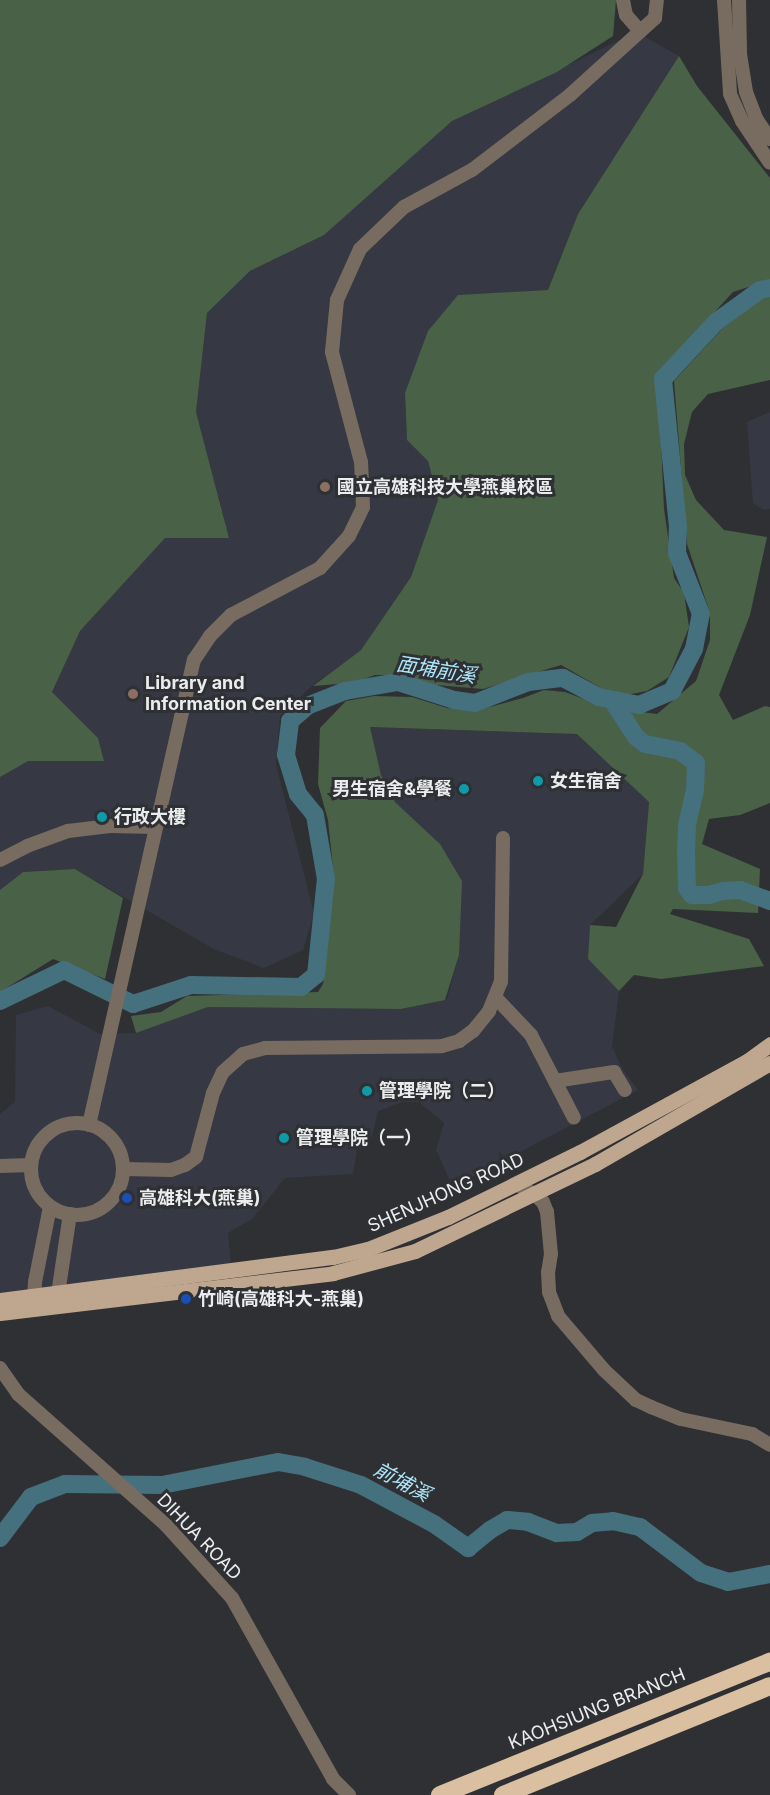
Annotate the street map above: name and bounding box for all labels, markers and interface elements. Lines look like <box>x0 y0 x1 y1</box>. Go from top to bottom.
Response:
place label: 國立高雄科技大學燕巢校區 <box>337 476 553 498</box>
marker: 國立高雄科技大學燕巢校區 <box>318 480 332 494</box>
water label: 面埔前溪 <box>395 652 477 688</box>
place label: Library and Information Center <box>145 673 311 716</box>
marker: Library and Information Center <box>126 687 140 701</box>
place label: 女生宿舍 <box>550 770 622 792</box>
marker: 女生宿舍 <box>531 774 545 788</box>
place label: 男生宿舍&學餐 <box>332 778 452 800</box>
marker: 男生宿舍&學餐 <box>457 782 471 796</box>
place label: 行政大樓 <box>114 806 186 828</box>
marker: 行政大樓 <box>95 810 109 824</box>
place label: 管理學院（二） <box>379 1080 505 1102</box>
marker: 管理學院（二） <box>360 1084 374 1098</box>
place label: 管理學院（一） <box>296 1127 422 1149</box>
marker: 管理學院（一） <box>277 1131 291 1145</box>
street label: SHENJHONG ROAD <box>364 1149 528 1237</box>
place label: 高雄科大(燕巢) <box>139 1187 261 1209</box>
marker: 高雄科大(燕巢) <box>120 1191 134 1205</box>
place label: 竹崎(高雄科大-燕巢) <box>198 1288 364 1310</box>
marker: 竹崎(高雄科大-燕巢) <box>179 1292 193 1306</box>
water label: 前埔溪 <box>370 1457 434 1507</box>
street label: DIHUA ROAD <box>152 1489 246 1585</box>
street label: KAOHSIUNG BRANCH <box>505 1664 689 1754</box>

